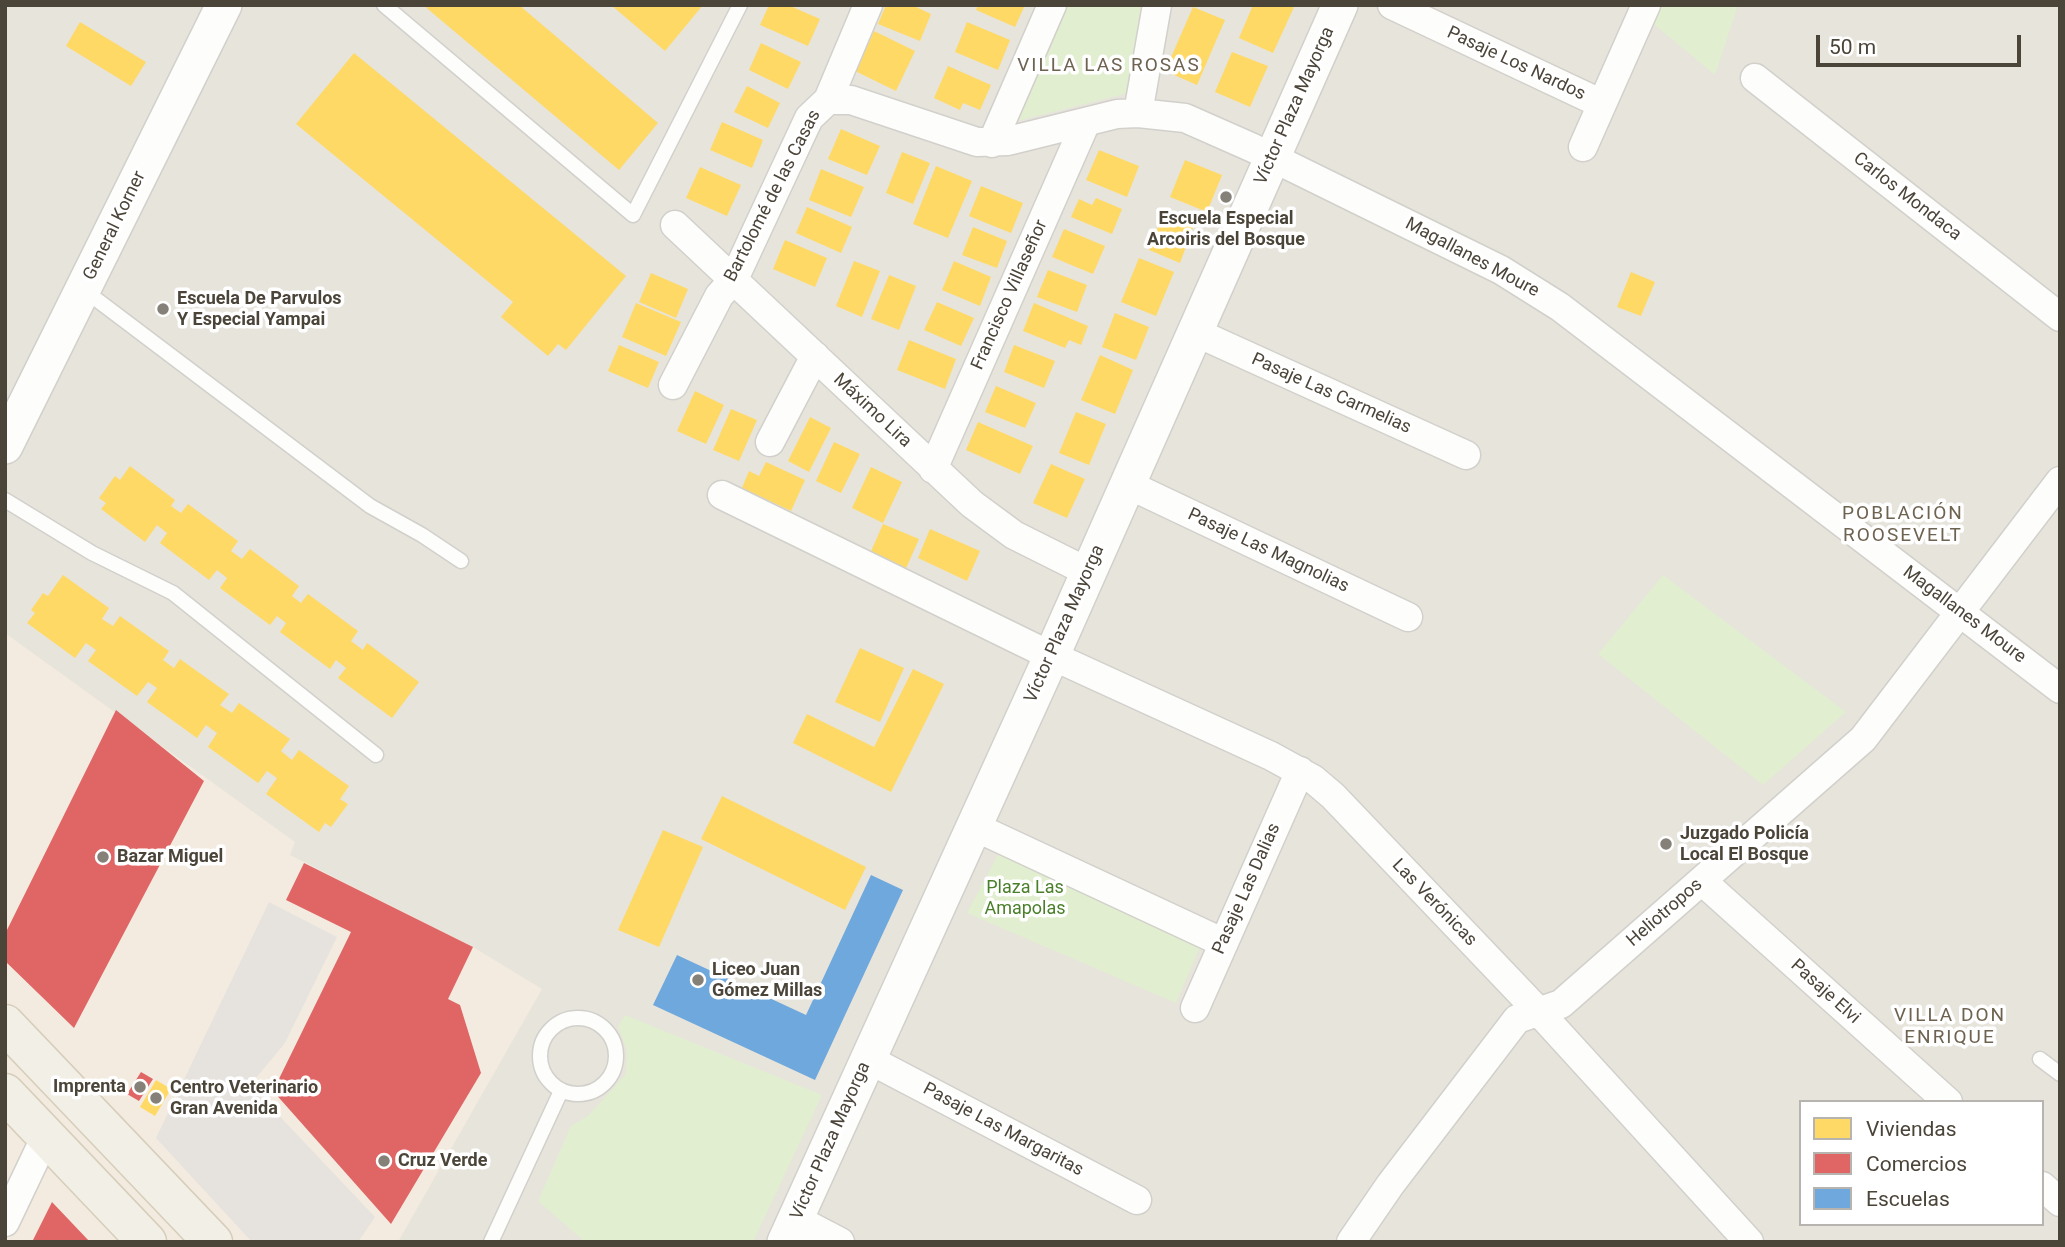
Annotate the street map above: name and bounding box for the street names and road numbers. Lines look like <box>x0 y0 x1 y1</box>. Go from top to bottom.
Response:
street label: Pasaje Los Nardos <box>1443 22 1589 106</box>
street label: Víctor Plaza Mayorga <box>1250 24 1340 188</box>
street label: Bartolomé de las Casas <box>720 106 826 286</box>
street label: Carlos Mondaca <box>1849 148 1965 246</box>
street label: General Korner <box>79 168 151 284</box>
street label: Magallanes Moure <box>1401 214 1543 302</box>
street label: Francisco Villaseñor <box>967 217 1053 373</box>
street label: Pasaje Las Carmelias <box>1248 349 1414 439</box>
street label: Máximo Lira <box>828 369 916 453</box>
street label: Pasaje Las Magnolias <box>1184 504 1352 598</box>
street label: Víctor Plaza Mayorga <box>1020 542 1110 706</box>
street label: Magallanes Moure <box>1898 562 2030 668</box>
street label: Pasaje Las Dalias <box>1208 820 1286 958</box>
street label: Las Verónicas <box>1387 855 1481 951</box>
street label: Heliotropos <box>1623 874 1707 952</box>
street label: Pasaje Elvi <box>1786 955 1864 1029</box>
street label: Víctor Plaza Mayorga <box>786 1059 876 1223</box>
street label: Pasaje Las Margaritas <box>919 1079 1087 1181</box>

